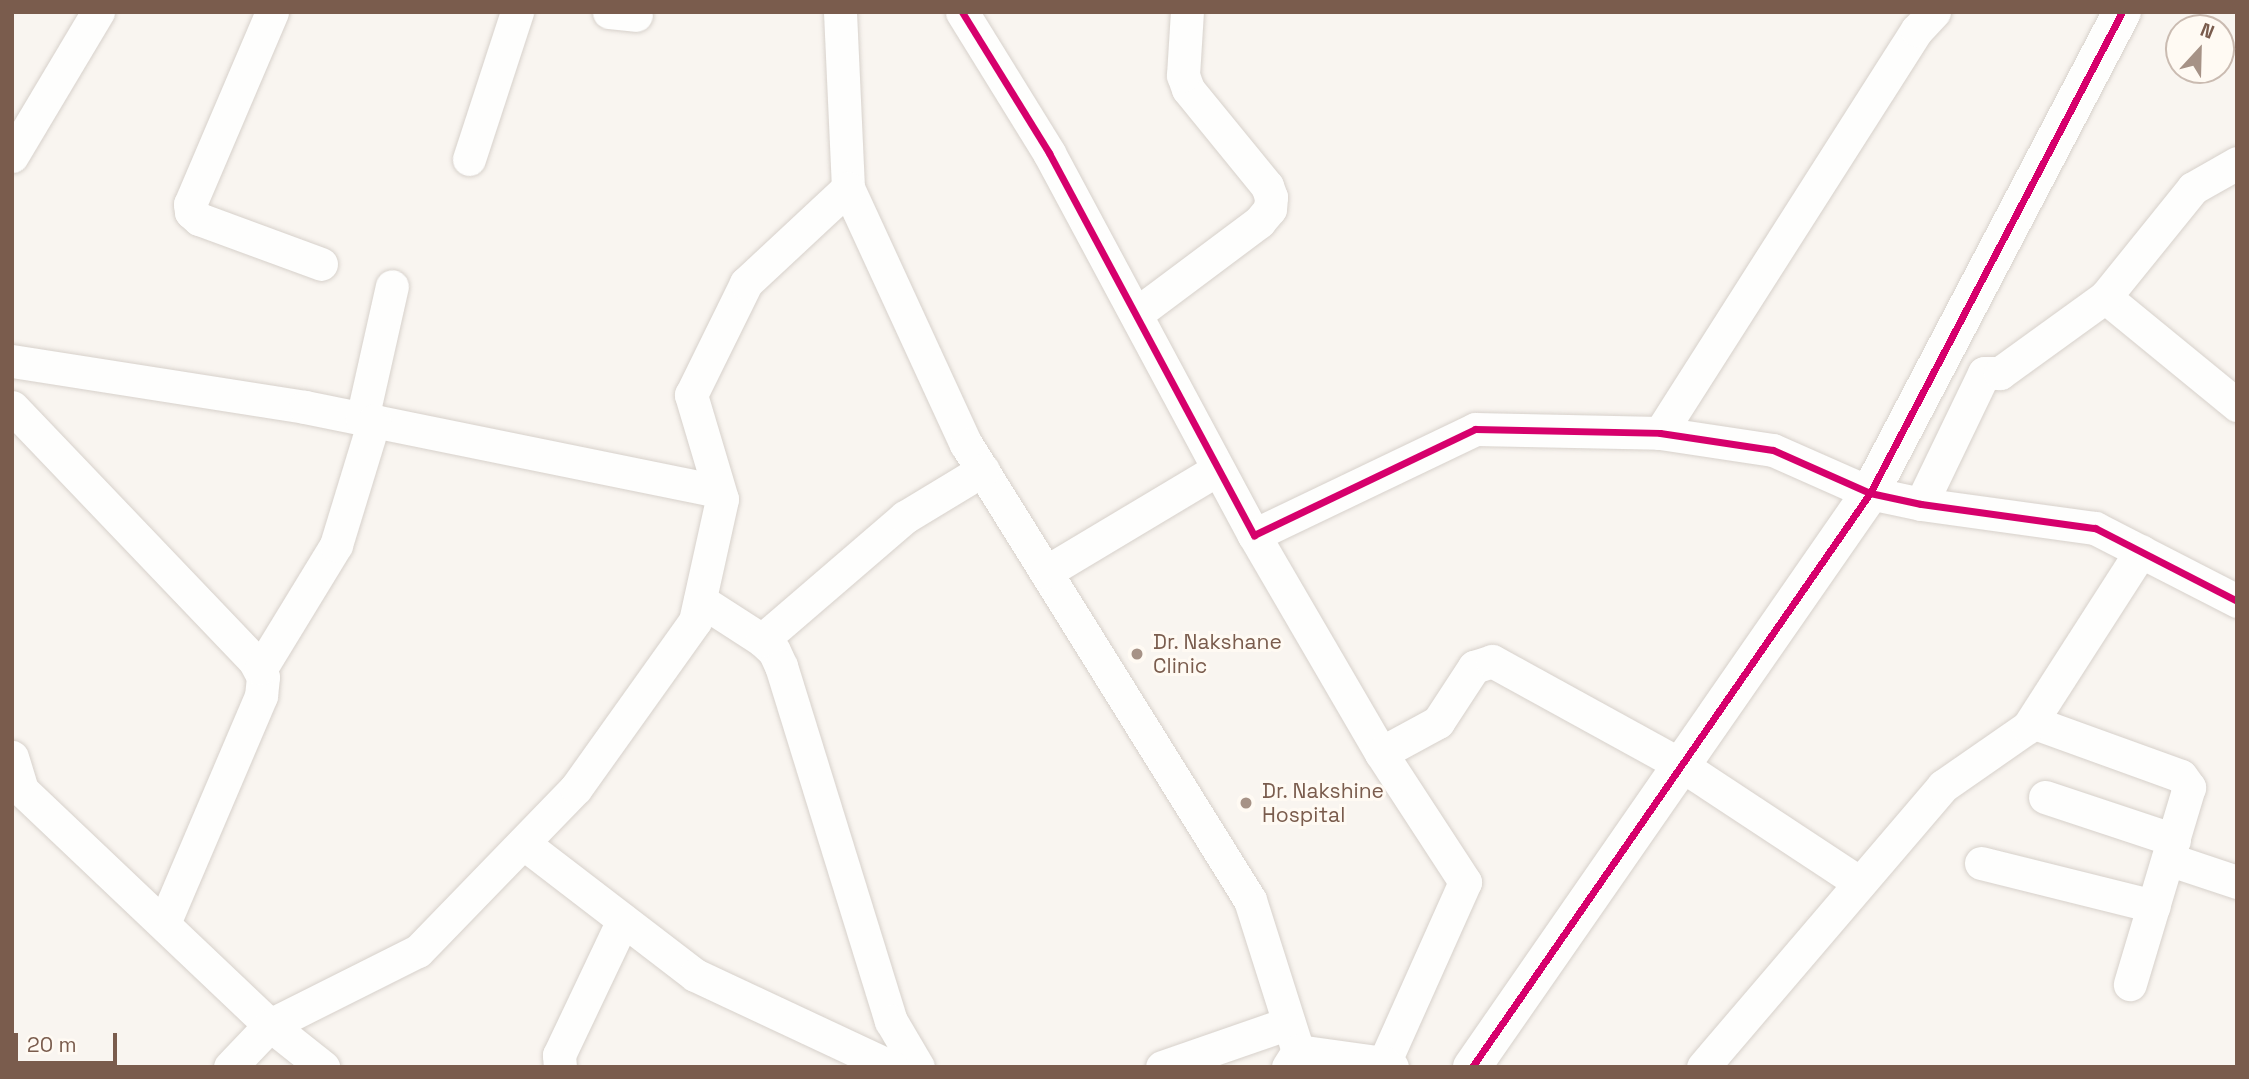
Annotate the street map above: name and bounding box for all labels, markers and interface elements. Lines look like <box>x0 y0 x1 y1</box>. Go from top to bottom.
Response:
north arrow <box>2165 14 2235 84</box>
text: N <box>2197 17 2218 45</box>
place label: Dr. Nakshane Clinic <box>1153 629 1283 679</box>
marker: Dr. Nakshane Clinic <box>1127 644 1147 664</box>
place label: Dr. Nakshine Hospital <box>1262 778 1385 828</box>
marker: Dr. Nakshine Hospital <box>1236 793 1256 813</box>
scale bar <box>18 1020 121 1064</box>
text: 20 m <box>27 1031 77 1058</box>

